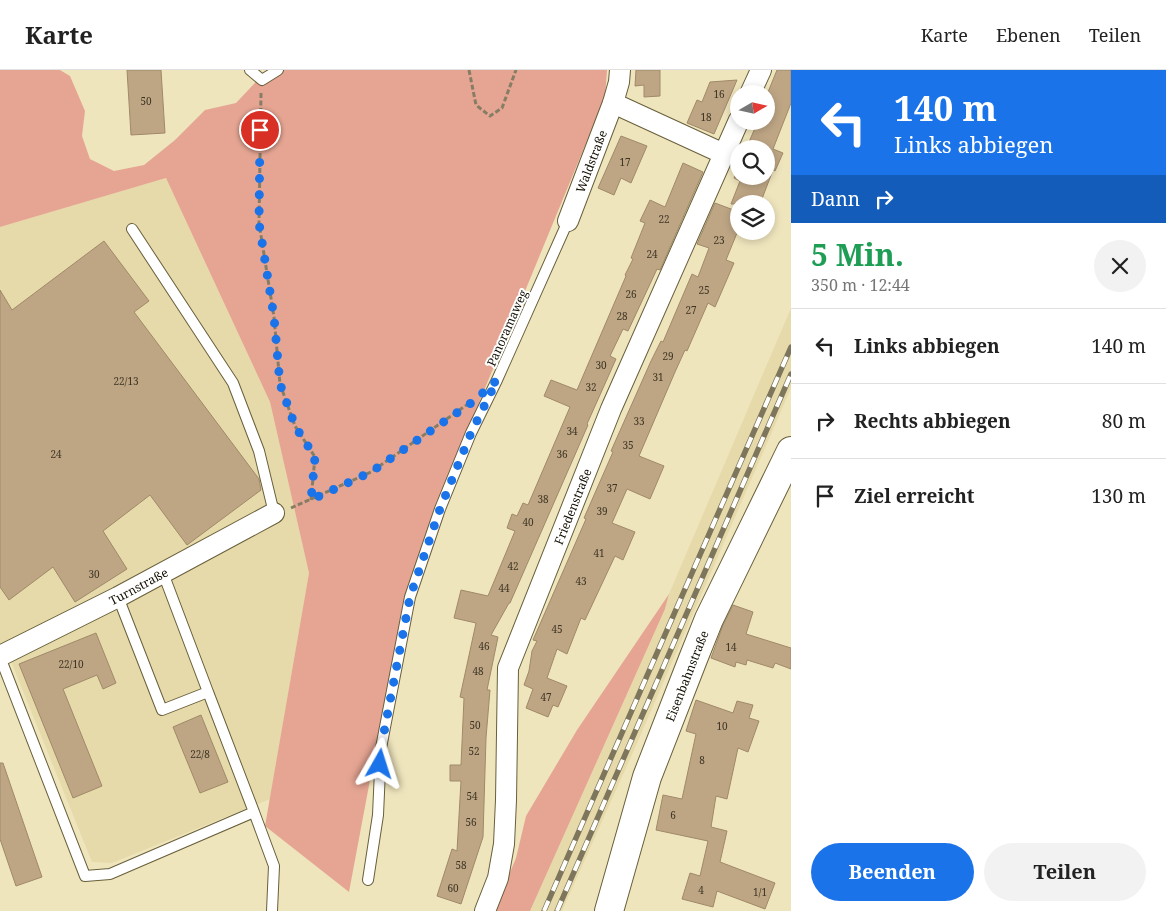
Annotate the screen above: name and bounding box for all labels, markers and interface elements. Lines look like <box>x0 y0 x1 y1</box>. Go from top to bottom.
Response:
text: Karte <box>25 18 93 51</box>
text: Karte <box>921 23 968 47</box>
text: Ebenen <box>996 23 1061 47</box>
text: Teilen <box>1089 23 1141 47</box>
text: 140 m <box>894 84 997 131</box>
north arrow <box>730 85 775 130</box>
map controls <box>730 85 775 240</box>
house number: 16 <box>713 87 725 101</box>
icon: left <box>811 90 876 155</box>
house number: 50 <box>140 94 152 108</box>
pin <box>239 109 281 151</box>
house number: 18 <box>700 110 712 124</box>
icon: arrive <box>246 116 274 144</box>
street label: Waldstraße <box>571 128 610 195</box>
text: Links abbiegen <box>894 129 1053 159</box>
button: search <box>730 140 775 185</box>
house number: 17 <box>619 155 631 169</box>
icon: right <box>870 185 898 213</box>
text: Dann <box>811 186 860 212</box>
button: layers <box>730 195 775 240</box>
house number: 22 <box>658 212 670 226</box>
house number: 23 <box>713 233 725 247</box>
text: 5 Min. <box>811 234 904 275</box>
button: close <box>1094 240 1146 292</box>
house number: 24 <box>646 247 658 261</box>
text: 350 m · 12:44 <box>811 274 910 296</box>
house number: 25 <box>698 283 710 297</box>
street label: Panoramaweg <box>483 287 532 369</box>
house number: 26 <box>625 287 637 301</box>
house number: 27 <box>685 303 697 317</box>
house number: 28 <box>616 309 628 323</box>
icon: left <box>811 332 839 360</box>
text: Links abbiegen <box>854 333 1000 359</box>
text: 140 m <box>1091 333 1146 359</box>
house number: 29 <box>662 349 674 363</box>
house number: 30 <box>595 358 607 372</box>
house number: 31 <box>652 370 664 384</box>
house number: 22/13 <box>113 374 139 388</box>
house number: 32 <box>585 380 597 394</box>
icon: right <box>811 407 839 435</box>
text: Rechts abbiegen <box>854 408 1011 434</box>
text: 80 m <box>1102 408 1146 434</box>
house number: 33 <box>633 414 645 428</box>
house number: 34 <box>566 424 578 438</box>
house number: 35 <box>622 438 634 452</box>
house number: 24 <box>50 447 62 461</box>
house number: 36 <box>556 447 568 461</box>
street label: Friedenstraße <box>549 466 595 547</box>
house number: 37 <box>606 481 618 495</box>
icon: arrive <box>811 482 839 510</box>
text: Ziel erreicht <box>854 483 975 509</box>
text: 130 m <box>1091 483 1146 509</box>
house number: 38 <box>537 492 549 506</box>
house number: 39 <box>596 504 608 518</box>
house number: 40 <box>522 515 534 529</box>
house number: 41 <box>593 546 605 560</box>
house number: 42 <box>507 559 519 573</box>
street label: Turnstraße <box>106 563 171 609</box>
house number: 30 <box>88 567 100 581</box>
house number: 43 <box>575 574 587 588</box>
house number: 44 <box>498 581 510 595</box>
house number: 45 <box>551 622 563 636</box>
street label: Eisenbahnstraße <box>661 628 712 724</box>
house number: 46 <box>478 639 490 653</box>
house number: 14 <box>725 640 737 654</box>
house number: 22/10 <box>58 657 84 671</box>
house number: 48 <box>472 664 484 678</box>
house number: 47 <box>540 690 552 704</box>
house number: 50 <box>469 718 481 732</box>
house number: 10 <box>716 719 728 733</box>
position arrow <box>353 737 405 789</box>
house number: 52 <box>468 744 480 758</box>
house number: 22/8 <box>190 747 210 761</box>
house number: 8 <box>699 753 705 767</box>
house number: 54 <box>466 789 478 803</box>
house number: 6 <box>670 808 676 822</box>
house number: 56 <box>465 815 477 829</box>
button: Beenden <box>811 843 974 901</box>
button: Teilen <box>984 843 1146 901</box>
house number: 58 <box>455 858 467 872</box>
house number: 60 <box>447 881 459 895</box>
house number: 4 <box>698 883 704 897</box>
house number: 1/1 <box>753 885 767 899</box>

